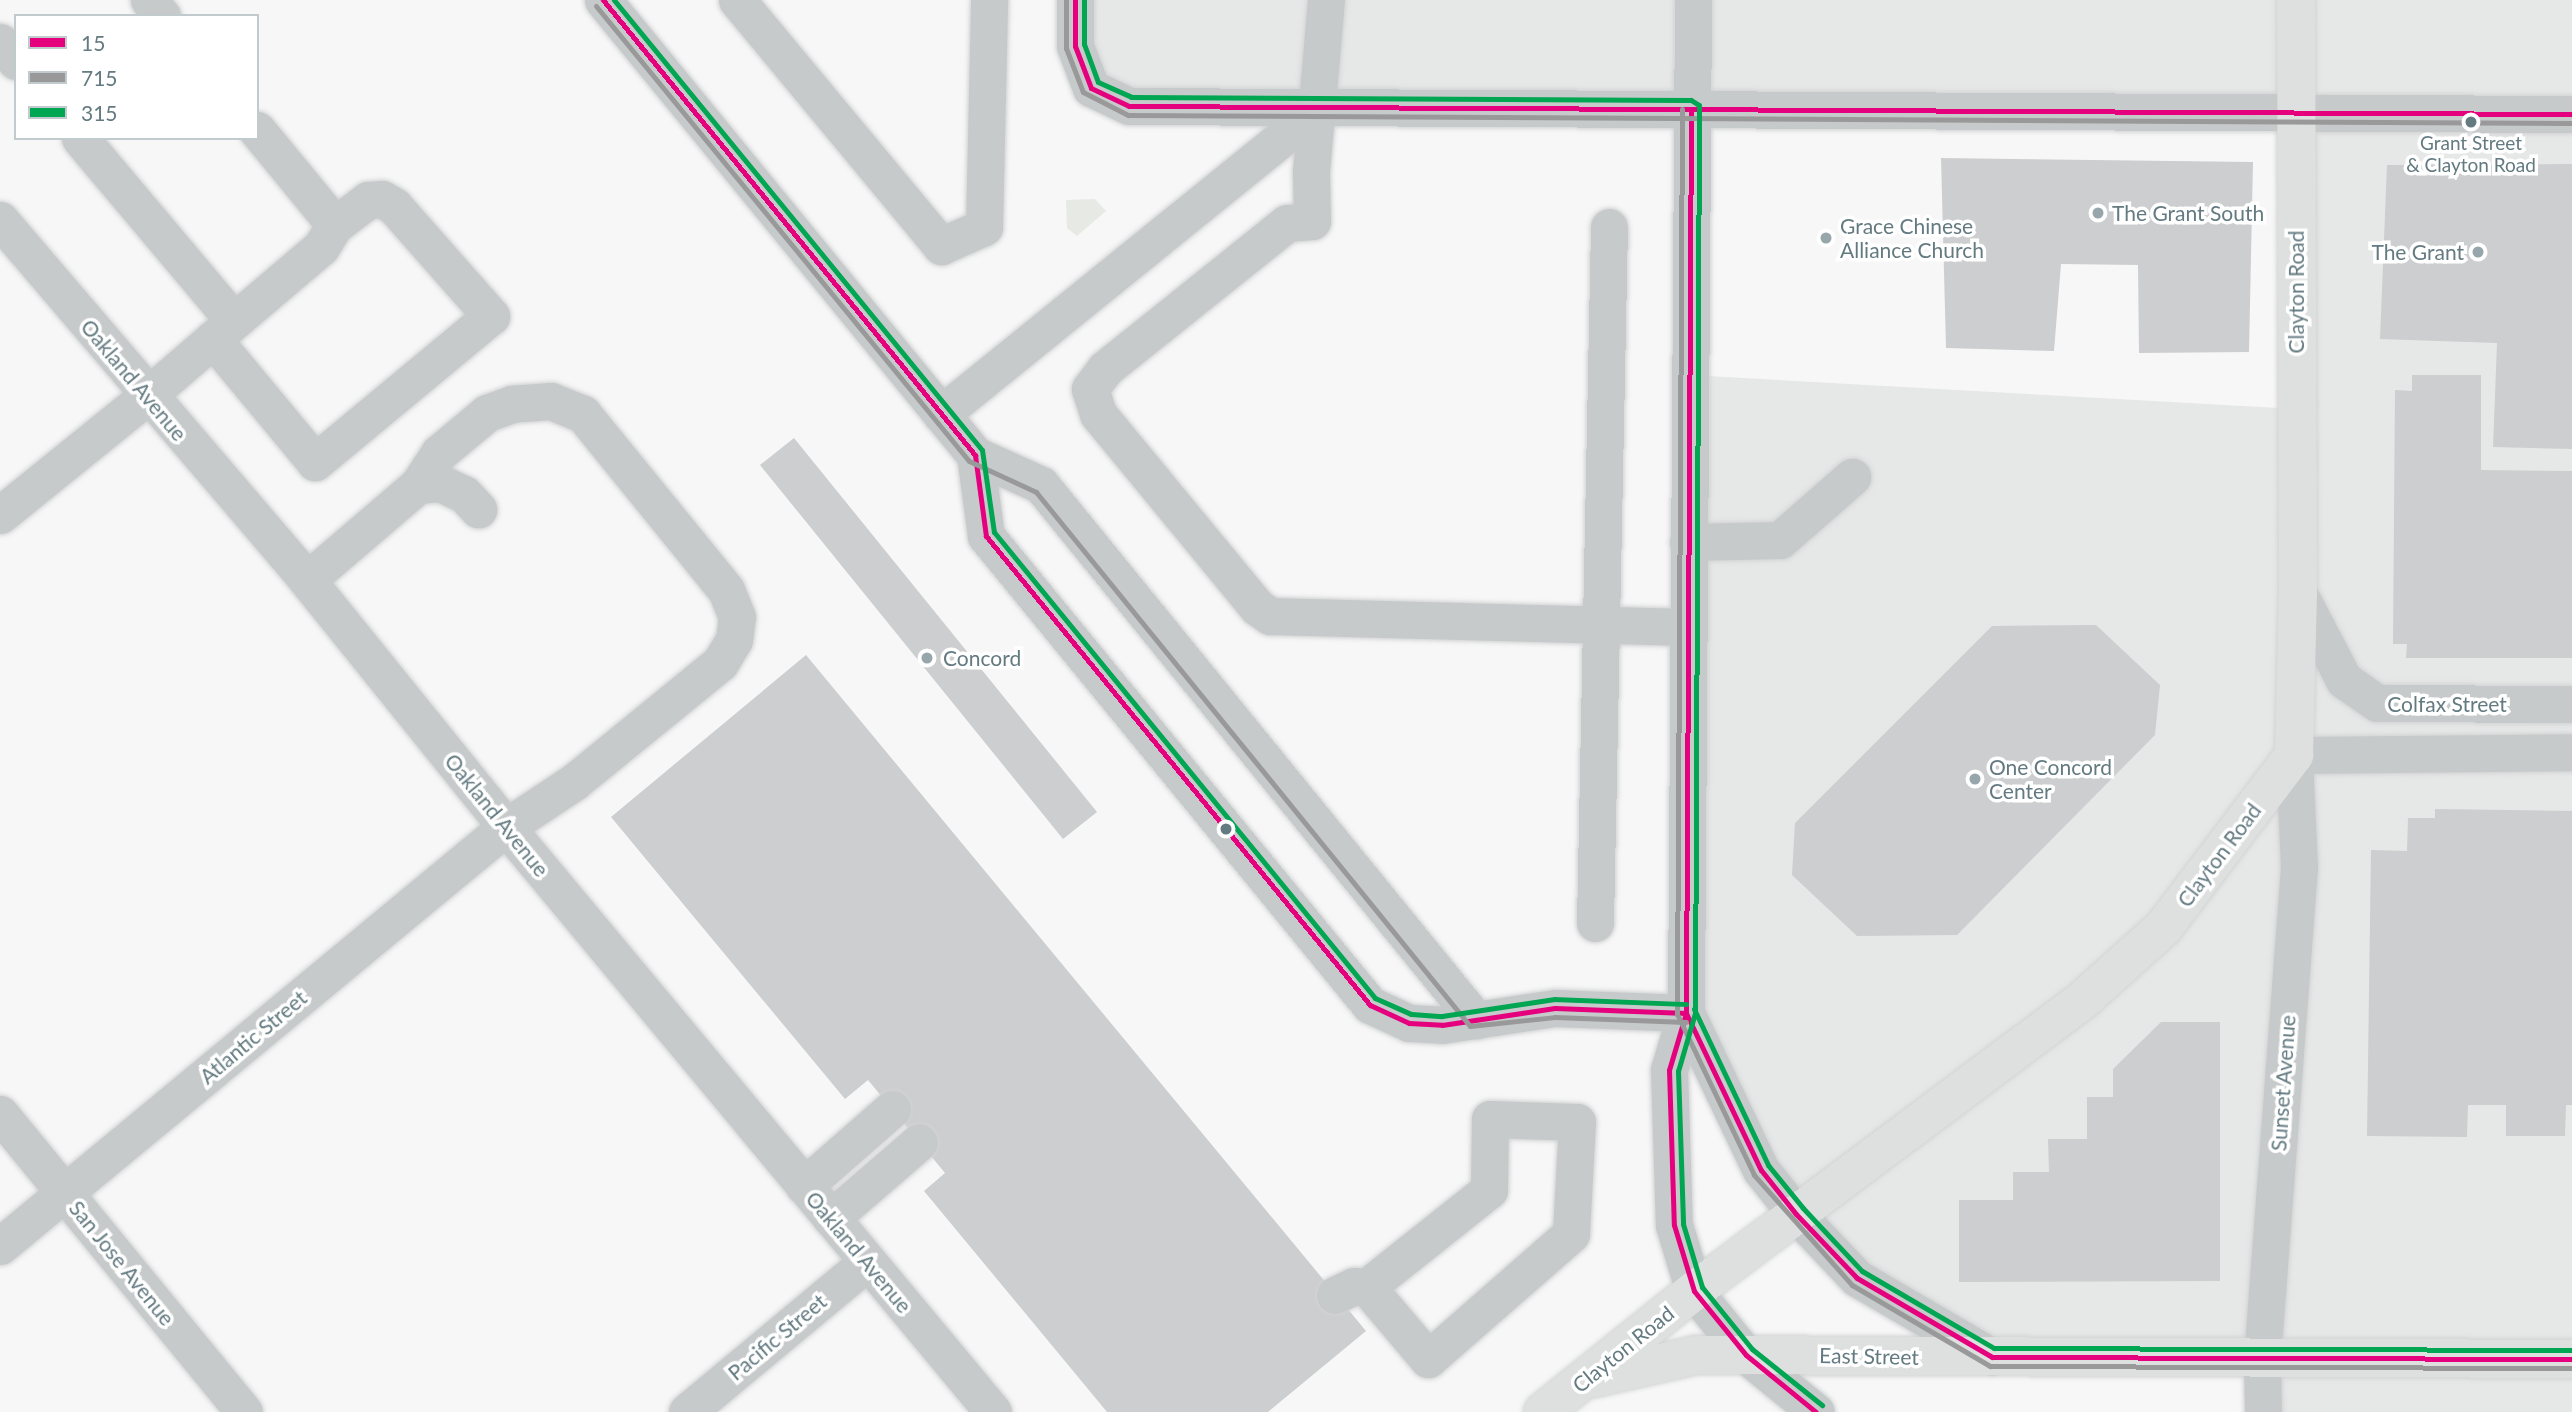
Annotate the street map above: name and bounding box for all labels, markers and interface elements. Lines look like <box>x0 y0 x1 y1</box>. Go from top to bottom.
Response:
legend <box>14 14 259 140</box>
text: 15 <box>81 30 105 55</box>
text: 715 <box>81 65 118 90</box>
text: 315 <box>81 100 118 125</box>
marker: Grant Street & Clayton Road <box>2464 115 2478 129</box>
place label: Grant Street & Clayton Road <box>2406 132 2536 176</box>
place label: The Grant South <box>2112 200 2264 226</box>
marker: The Grant South <box>2090 205 2106 221</box>
place label: Grace Chinese Alliance Church <box>1840 213 1984 263</box>
marker: Grace Chinese Alliance Church <box>1818 230 1834 246</box>
street label: Clayton Road <box>2283 230 2309 354</box>
place label: The Grant <box>2371 239 2464 265</box>
marker: The Grant <box>2470 244 2486 260</box>
street label: Oakland Avenue <box>76 314 192 446</box>
place label: Concord <box>943 645 1021 671</box>
marker: Concord <box>917 648 937 668</box>
street label: Colfax Street <box>2387 691 2507 717</box>
street label: Oakland Avenue <box>440 748 554 882</box>
place label: One Concord Center <box>1989 754 2112 804</box>
marker: One Concord Center <box>1967 771 1983 787</box>
street label: Clayton Road <box>2172 798 2266 912</box>
unlabelled marker <box>1219 822 1233 836</box>
street label: Atlantic Street <box>194 985 312 1089</box>
street label: Sunset Avenue <box>2266 1014 2300 1152</box>
street label: Oakland Avenue <box>801 1186 917 1318</box>
street label: San Jose Avenue <box>64 1195 180 1331</box>
street label: Pacific Street <box>723 1289 831 1385</box>
street label: Clayton Road <box>1567 1300 1679 1398</box>
street label: East Street <box>1819 1343 1919 1369</box>

